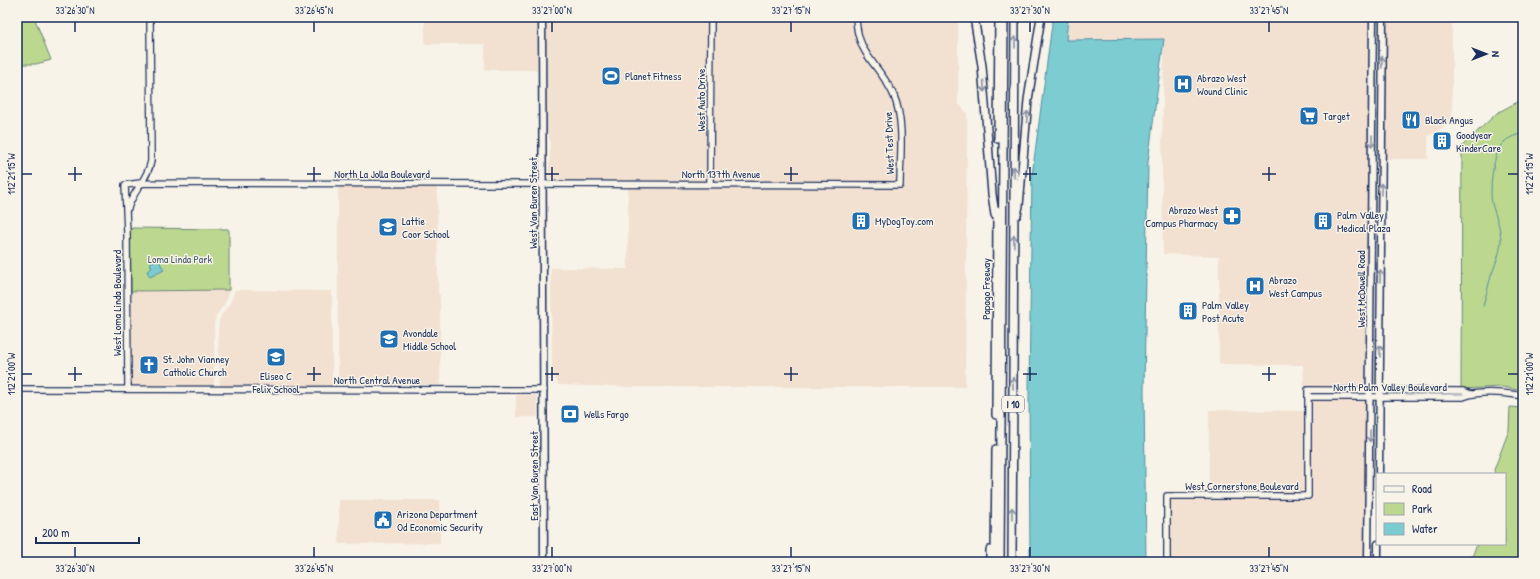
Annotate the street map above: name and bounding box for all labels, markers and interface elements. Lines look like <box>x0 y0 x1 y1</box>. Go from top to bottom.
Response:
text: 33°26'30"N <box>56 4 94 17</box>
text: 33°26'45"N <box>295 4 333 17</box>
text: 33°27'00"N <box>532 4 572 17</box>
text: 33°27'15"N <box>772 4 810 17</box>
text: 33°27'30"N <box>1010 4 1050 17</box>
text: 33°27'45"N <box>1250 4 1288 17</box>
north arrow <box>1466 34 1506 74</box>
one-way arrow <box>1011 36 1019 49</box>
text: N <box>1489 51 1503 57</box>
one-way arrow <box>1378 56 1386 69</box>
sports icon: Planet Fitness <box>600 65 622 87</box>
street label: West Auto Drive <box>694 68 708 131</box>
place label: Planet Fitness <box>625 69 681 83</box>
place label: Abrazo West Wound Clinic <box>1197 71 1248 98</box>
hospital icon: Abrazo West Wound Clinic <box>1172 73 1194 95</box>
one-way arrow <box>980 79 988 92</box>
supermarket icon: Target <box>1298 105 1320 127</box>
place label: Target <box>1323 109 1350 123</box>
restaurant icon: Black Angus <box>1400 109 1422 131</box>
street label: West Test Drive <box>881 111 897 174</box>
one-way arrow <box>1023 111 1030 124</box>
place label: Black Angus <box>1425 113 1473 127</box>
place label: Goodyear KinderCare <box>1456 128 1502 155</box>
building icon: Goodyear KinderCare <box>1431 130 1453 152</box>
one-way arrow <box>1368 134 1376 147</box>
text: 112°21'15"W <box>5 153 18 195</box>
text: 112°21'15"W <box>1523 153 1536 195</box>
street label: West Van Buren Street <box>526 157 540 249</box>
one-way arrow <box>1010 166 1018 179</box>
street label: North La Jolla Boulevard <box>334 167 430 181</box>
street label: North 137th Avenue <box>682 167 761 181</box>
one-way arrow <box>1377 183 1385 196</box>
place label: Abrazo West Campus Pharmacy <box>1145 203 1218 230</box>
pharmacy icon: Abrazo West Campus Pharmacy <box>1221 205 1243 227</box>
place label: Palm Valley Medical Plaza <box>1337 208 1391 235</box>
building icon: MyDogToy.com <box>850 210 872 232</box>
building icon: Palm Valley Medical Plaza <box>1312 210 1334 232</box>
place label: Lattie Coor School <box>402 214 449 241</box>
place label: MyDogToy.com <box>875 214 934 228</box>
school or university icon: Lattie Coor School <box>377 216 399 238</box>
one-way arrow <box>1010 235 1018 248</box>
street label: West Loma Linda Boulevard <box>110 249 124 356</box>
street label: West McDowell Road <box>1354 250 1368 327</box>
park label: Loma Linda Park <box>148 252 212 266</box>
street label: Papago Freeway <box>979 258 993 320</box>
one-way arrow <box>1376 270 1384 283</box>
place label: Abrazo West Campus <box>1269 273 1322 300</box>
hospital icon: Abrazo West Campus <box>1244 275 1266 297</box>
place label: Palm Valley Post Acute <box>1202 298 1249 325</box>
building icon: Palm Valley Post Acute <box>1177 300 1199 322</box>
place label: Avondale Middle School <box>403 326 456 353</box>
school or university icon: Avondale Middle School <box>378 328 400 350</box>
one-way arrow <box>1376 345 1384 358</box>
school or university icon: Eliseo C Felix School <box>265 346 287 368</box>
text: 112°21'00"W <box>5 352 18 395</box>
place label: St. John Vianney Catholic Church <box>163 352 230 379</box>
text: 112°21'00"W <box>1523 352 1536 395</box>
church icon: St. John Vianney Catholic Church <box>138 354 160 376</box>
place label: Eliseo C Felix School <box>251 369 300 396</box>
street label: North Central Avenue <box>334 373 421 387</box>
one-way arrow <box>1009 377 1017 390</box>
street label: North Palm Valley Boulevard <box>1333 380 1448 394</box>
road number: I 10 <box>1002 396 1024 412</box>
bank icon: Wells Fargo <box>559 403 581 425</box>
place label: Wells Fargo <box>584 407 629 421</box>
one-way arrow <box>1366 429 1373 442</box>
street label: East Van Buren Street <box>527 431 541 521</box>
legend <box>1376 473 1506 545</box>
street label: West Cornerstone Boulevard <box>1185 479 1299 493</box>
text: Road <box>1412 480 1432 497</box>
text: Park <box>1412 500 1432 517</box>
place label: Arizona Department Od Economic Security <box>397 507 483 534</box>
one-way arrow <box>1008 507 1016 520</box>
public building icon: Arizona Department Od Economic Security <box>372 509 394 531</box>
scale bar <box>36 519 139 545</box>
text: Water <box>1412 520 1438 537</box>
text: 200 m <box>42 524 69 541</box>
text: 33°26'30"N <box>56 562 94 575</box>
text: 33°26'45"N <box>295 562 333 575</box>
text: 33°27'00"N <box>532 562 572 575</box>
text: 33°27'15"N <box>772 562 810 575</box>
text: 33°27'30"N <box>1010 562 1050 575</box>
text: 33°27'45"N <box>1250 562 1288 575</box>

